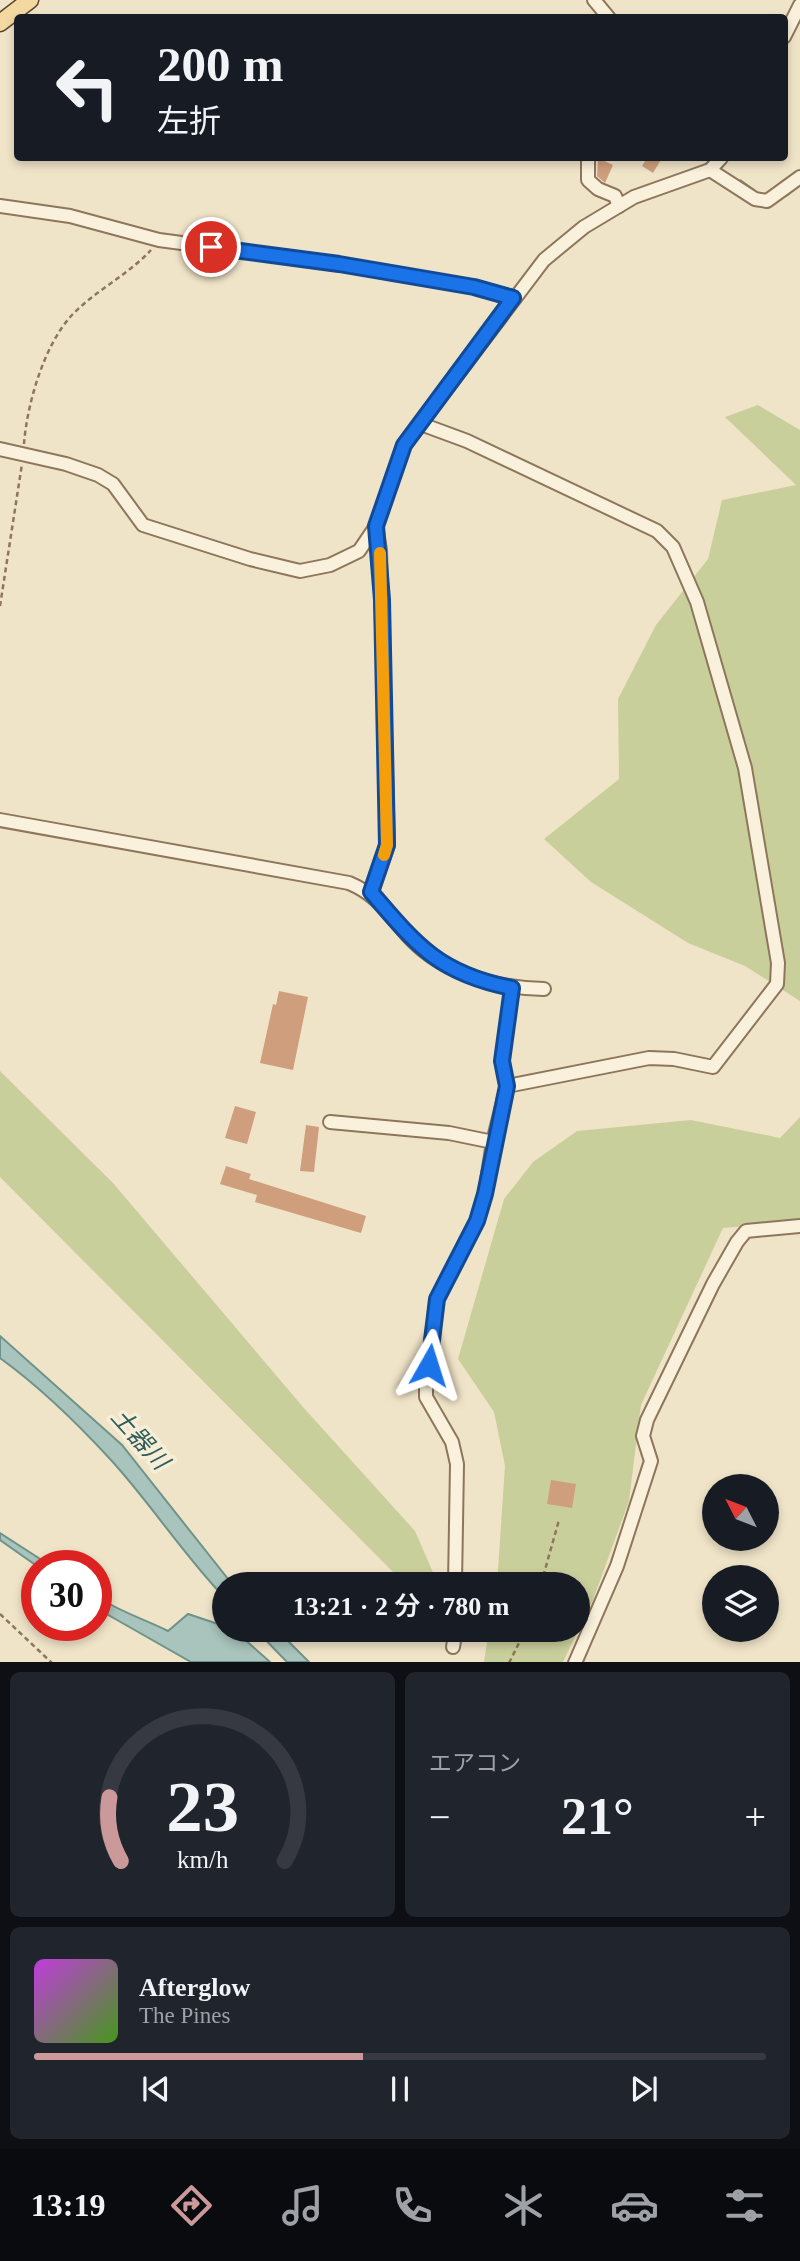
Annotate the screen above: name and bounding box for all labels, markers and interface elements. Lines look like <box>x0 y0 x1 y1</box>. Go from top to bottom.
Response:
text: 200 m <box>157 37 284 92</box>
icon: left <box>42 42 133 133</box>
text: 左折 <box>157 103 221 139</box>
pin <box>181 217 241 277</box>
icon: arrive <box>192 228 230 266</box>
position arrow <box>392 1328 466 1402</box>
water label: 土器川 <box>106 1404 176 1477</box>
north arrow <box>702 1474 779 1550</box>
map controls <box>702 1474 779 1642</box>
speed limit sign: 30 <box>21 1550 112 1641</box>
button: layers <box>702 1565 779 1642</box>
text: 13:21 · 2 分 · 780 m <box>293 1592 509 1621</box>
text: エアコン <box>429 1751 521 1776</box>
text: 23 <box>166 1766 239 1847</box>
text: 21° <box>561 1788 634 1845</box>
text: − <box>429 1796 450 1838</box>
text: + <box>745 1796 766 1838</box>
text: km/h <box>177 1845 229 1872</box>
text: Afterglow <box>139 1973 250 2002</box>
text: The Pines <box>139 2003 230 2028</box>
icon: previous <box>137 2070 175 2108</box>
icon: pause <box>381 2070 419 2108</box>
icon: next <box>625 2070 663 2108</box>
icon: directions <box>167 2181 216 2230</box>
icon: music <box>278 2181 327 2230</box>
icon: phone <box>388 2181 437 2230</box>
icon: climate <box>499 2181 548 2230</box>
icon: car <box>610 2181 659 2230</box>
icon: filters <box>720 2181 769 2230</box>
text: 13:19 <box>31 2187 105 2223</box>

